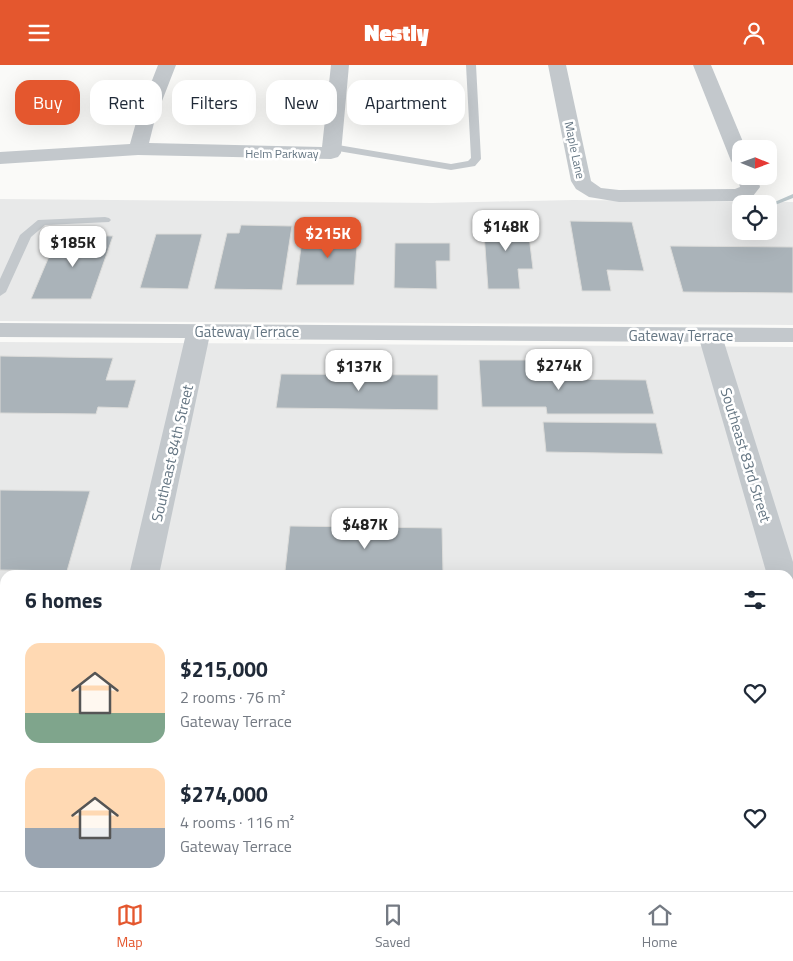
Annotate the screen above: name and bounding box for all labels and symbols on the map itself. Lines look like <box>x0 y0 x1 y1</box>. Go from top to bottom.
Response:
street label: Maple Lane <box>560 120 590 180</box>
north arrow <box>732 140 778 185</box>
street label: Helm Parkway <box>245 144 319 163</box>
pin: $148K <box>471 209 541 252</box>
pin: $215K <box>293 217 363 259</box>
pin: $185K <box>38 225 108 268</box>
street label: Gateway Terrace <box>195 320 299 343</box>
street label: Gateway Terrace <box>629 324 733 347</box>
pin: $137K <box>324 349 394 392</box>
pin: $274K <box>524 349 594 391</box>
street label: Southeast 84th Street <box>145 381 199 524</box>
street label: Southeast 83rd Street <box>715 385 778 526</box>
pin: $487K <box>330 507 400 550</box>

